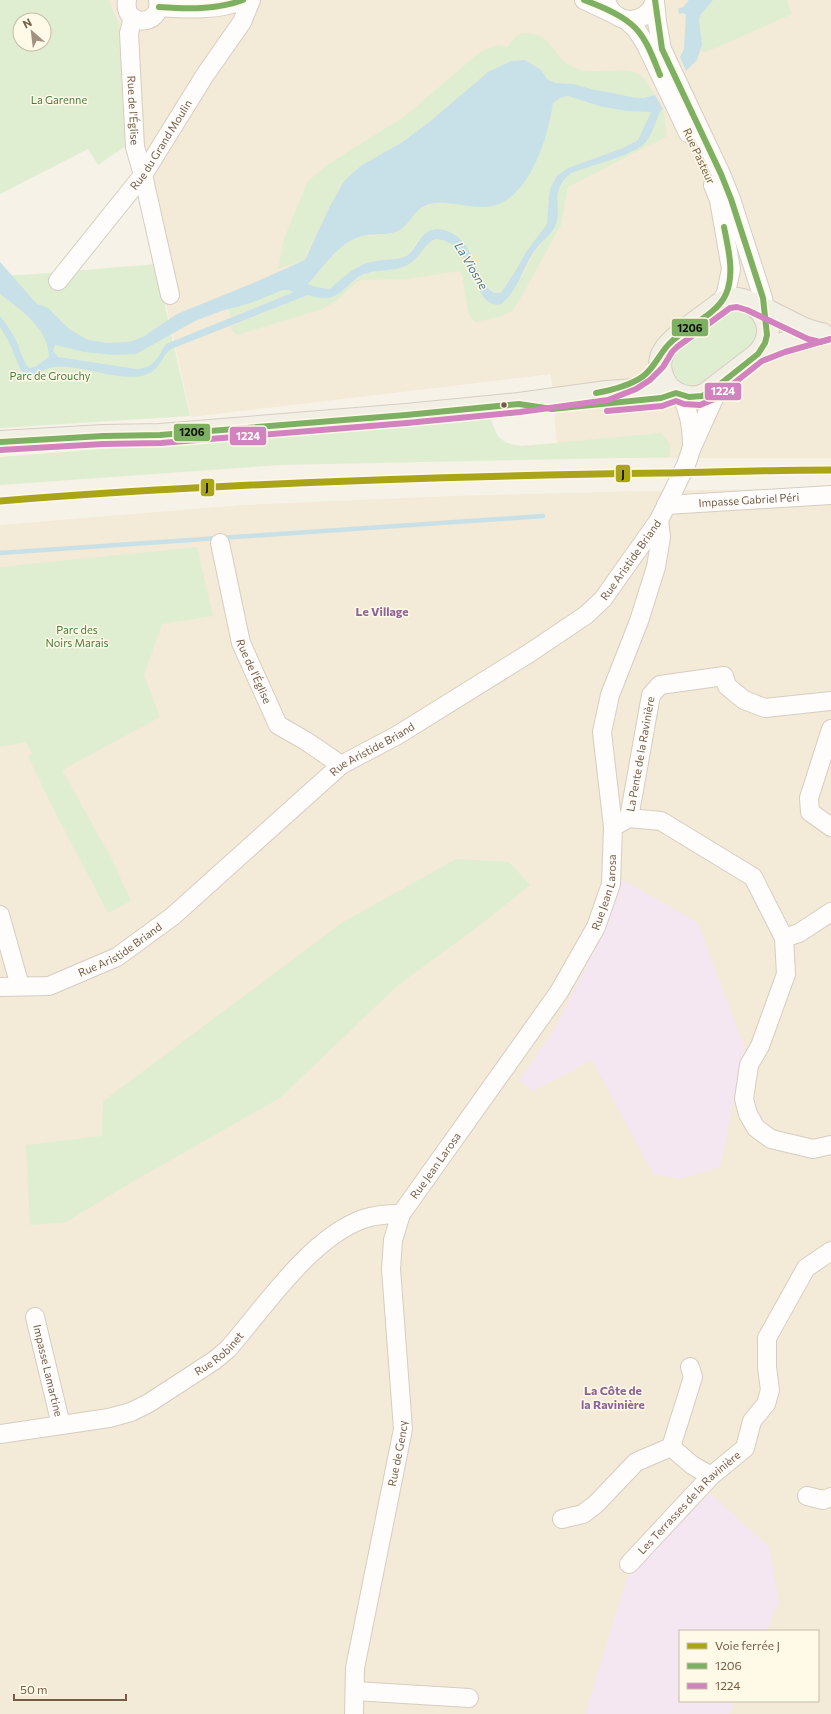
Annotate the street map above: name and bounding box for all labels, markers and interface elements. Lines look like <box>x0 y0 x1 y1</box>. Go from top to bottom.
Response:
north arrow <box>12 12 52 52</box>
text: N <box>20 15 34 30</box>
street label: Rue de l'Église <box>125 75 142 146</box>
park label: La Garenne <box>31 93 87 106</box>
street label: Rue du Grand Moulin <box>127 97 194 192</box>
street label: Rue Pasteur <box>681 126 718 186</box>
water label: La Viosne <box>452 239 492 292</box>
line badge: 1206 <box>671 318 709 337</box>
text: 1206 <box>677 321 703 334</box>
park label: Parc de Grouchy <box>10 369 91 382</box>
line badge: 1224 <box>704 382 742 401</box>
text: 1224 <box>711 384 735 397</box>
unlabelled marker <box>499 400 509 410</box>
line badge: 1206 <box>173 423 211 442</box>
text: 1206 <box>179 425 205 438</box>
line badge: 1224 <box>229 426 267 446</box>
text: 1224 <box>236 429 260 442</box>
line badge: J <box>615 464 631 483</box>
text: J <box>621 467 625 481</box>
line badge: J <box>200 478 215 497</box>
text: J <box>205 480 209 494</box>
street label: Impasse Gabriel Péri <box>698 490 800 509</box>
street label: Rue Aristide Briand <box>597 517 663 602</box>
district label: Le Village <box>355 604 409 618</box>
park label: Parc des Noirs Marais <box>45 623 109 649</box>
street label: Rue de l'Église <box>234 638 274 705</box>
street label: La Pente de la Ravinière <box>623 695 657 813</box>
street label: Rue Aristide Briand <box>327 719 416 778</box>
street label: Rue Jean Larosa <box>588 854 618 932</box>
street label: Rue Aristide Briand <box>76 920 164 979</box>
street label: Rue Jean Larosa <box>407 1130 463 1201</box>
street label: Impasse Lamartine <box>31 1323 66 1418</box>
street label: Rue Robinet <box>192 1329 246 1378</box>
district label: La Côte de la Ravinière <box>581 1383 645 1411</box>
street label: Rue de Gency <box>385 1420 409 1487</box>
street label: Les Terrasses de la Ravinière <box>635 1448 743 1556</box>
legend <box>679 1630 819 1702</box>
text: Voie ferrée J <box>715 1638 780 1653</box>
text: 1206 <box>715 1658 742 1672</box>
scale bar <box>14 1676 126 1702</box>
text: 1224 <box>715 1678 740 1692</box>
text: 50 m <box>20 1682 48 1696</box>

